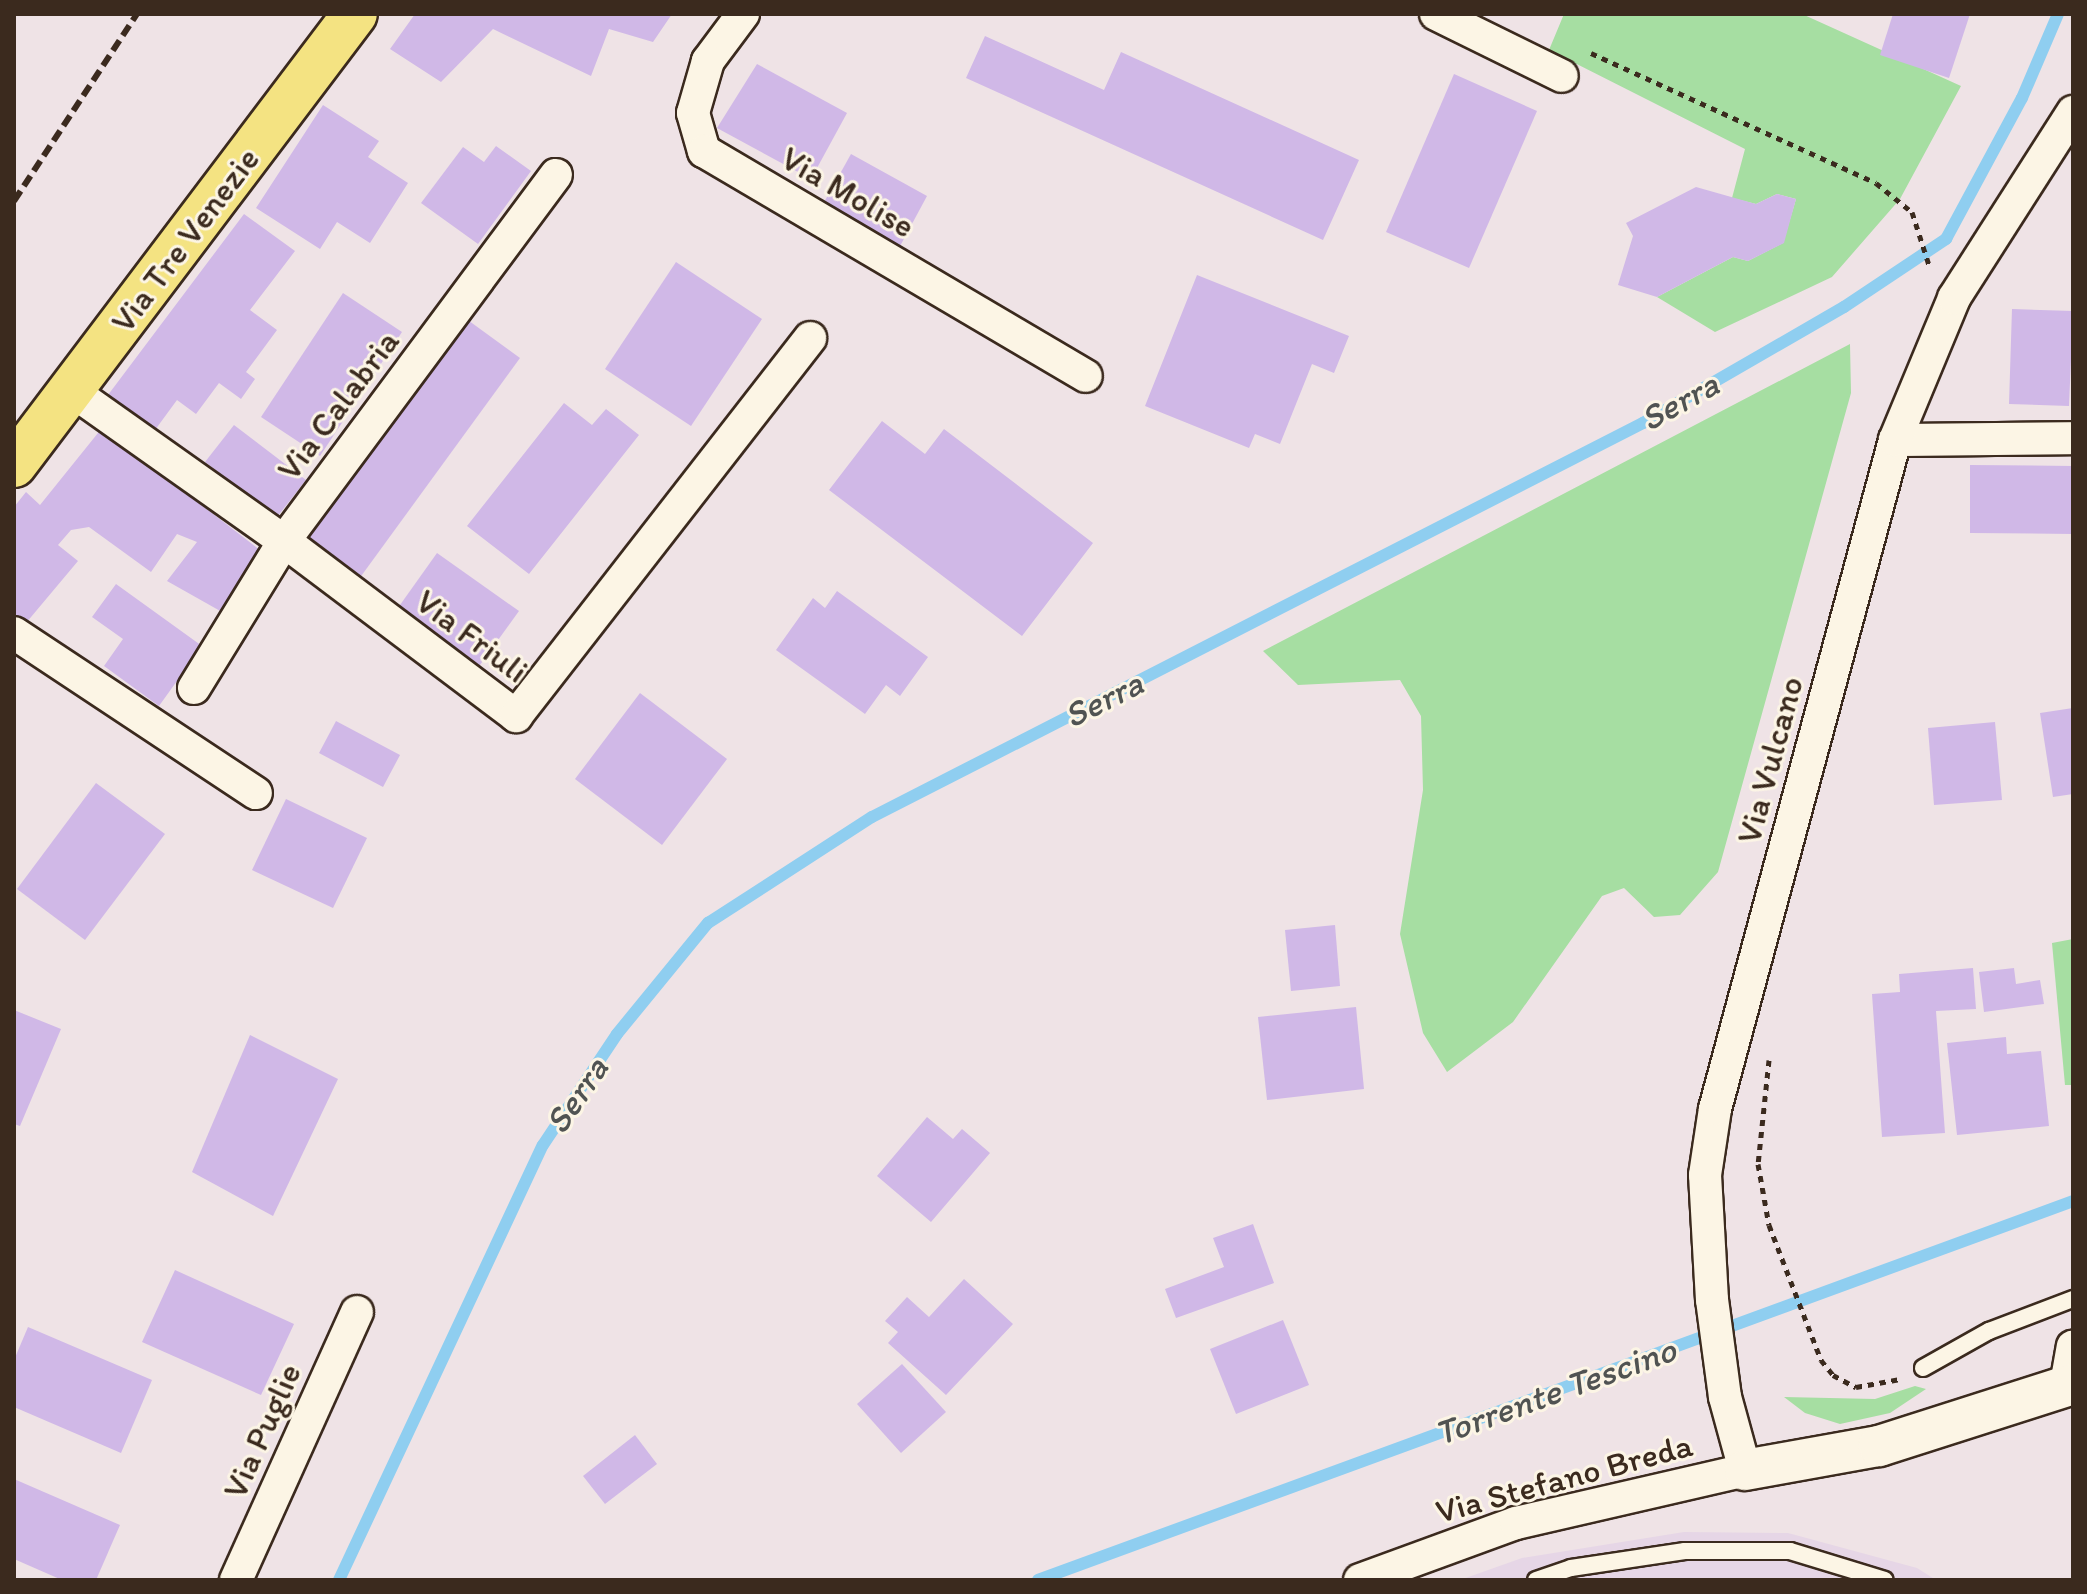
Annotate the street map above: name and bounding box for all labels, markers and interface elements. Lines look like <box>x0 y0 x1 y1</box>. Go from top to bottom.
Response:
street label: Via Molise <box>774 138 922 246</box>
street label: Via Tre Venezie <box>103 141 267 339</box>
street label: Via Calabria <box>269 322 407 488</box>
water label: Serra <box>1632 362 1726 440</box>
street label: Via Friuli <box>408 581 536 691</box>
water label: Serra <box>1056 661 1150 737</box>
street label: Via Vulcano <box>1728 672 1812 848</box>
water label: Serra <box>535 1049 617 1141</box>
water label: Torrente Tescino <box>1428 1327 1682 1455</box>
street label: Via Puglie <box>214 1357 310 1505</box>
street label: Via Stefano Breda <box>1432 1424 1696 1532</box>

